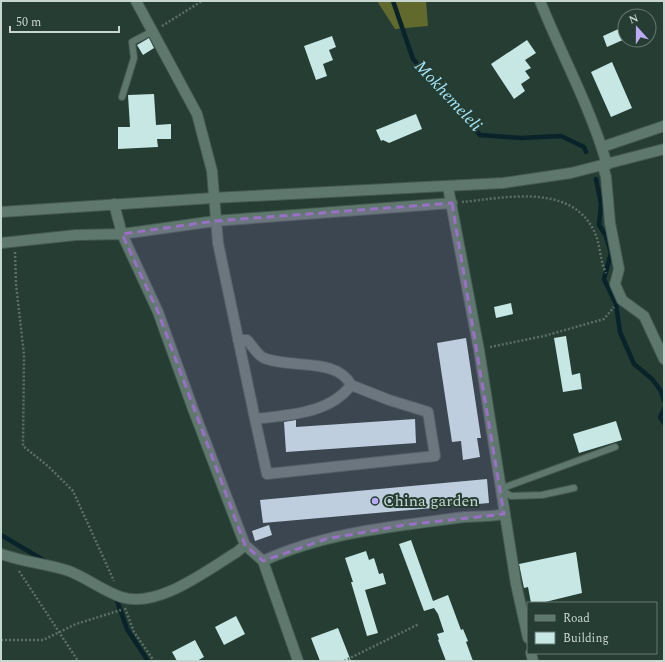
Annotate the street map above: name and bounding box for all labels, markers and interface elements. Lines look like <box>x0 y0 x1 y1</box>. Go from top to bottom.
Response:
scale bar <box>10 8 119 34</box>
north arrow <box>617 8 657 48</box>
text: N <box>626 10 641 29</box>
text: 50 m <box>16 13 41 32</box>
water label: Mokhemeleli <box>408 54 488 138</box>
place label: China garden <box>383 489 479 513</box>
marker: China garden <box>370 496 380 506</box>
legend <box>527 602 657 654</box>
text: Road <box>563 609 590 628</box>
text: Building <box>563 629 609 648</box>

